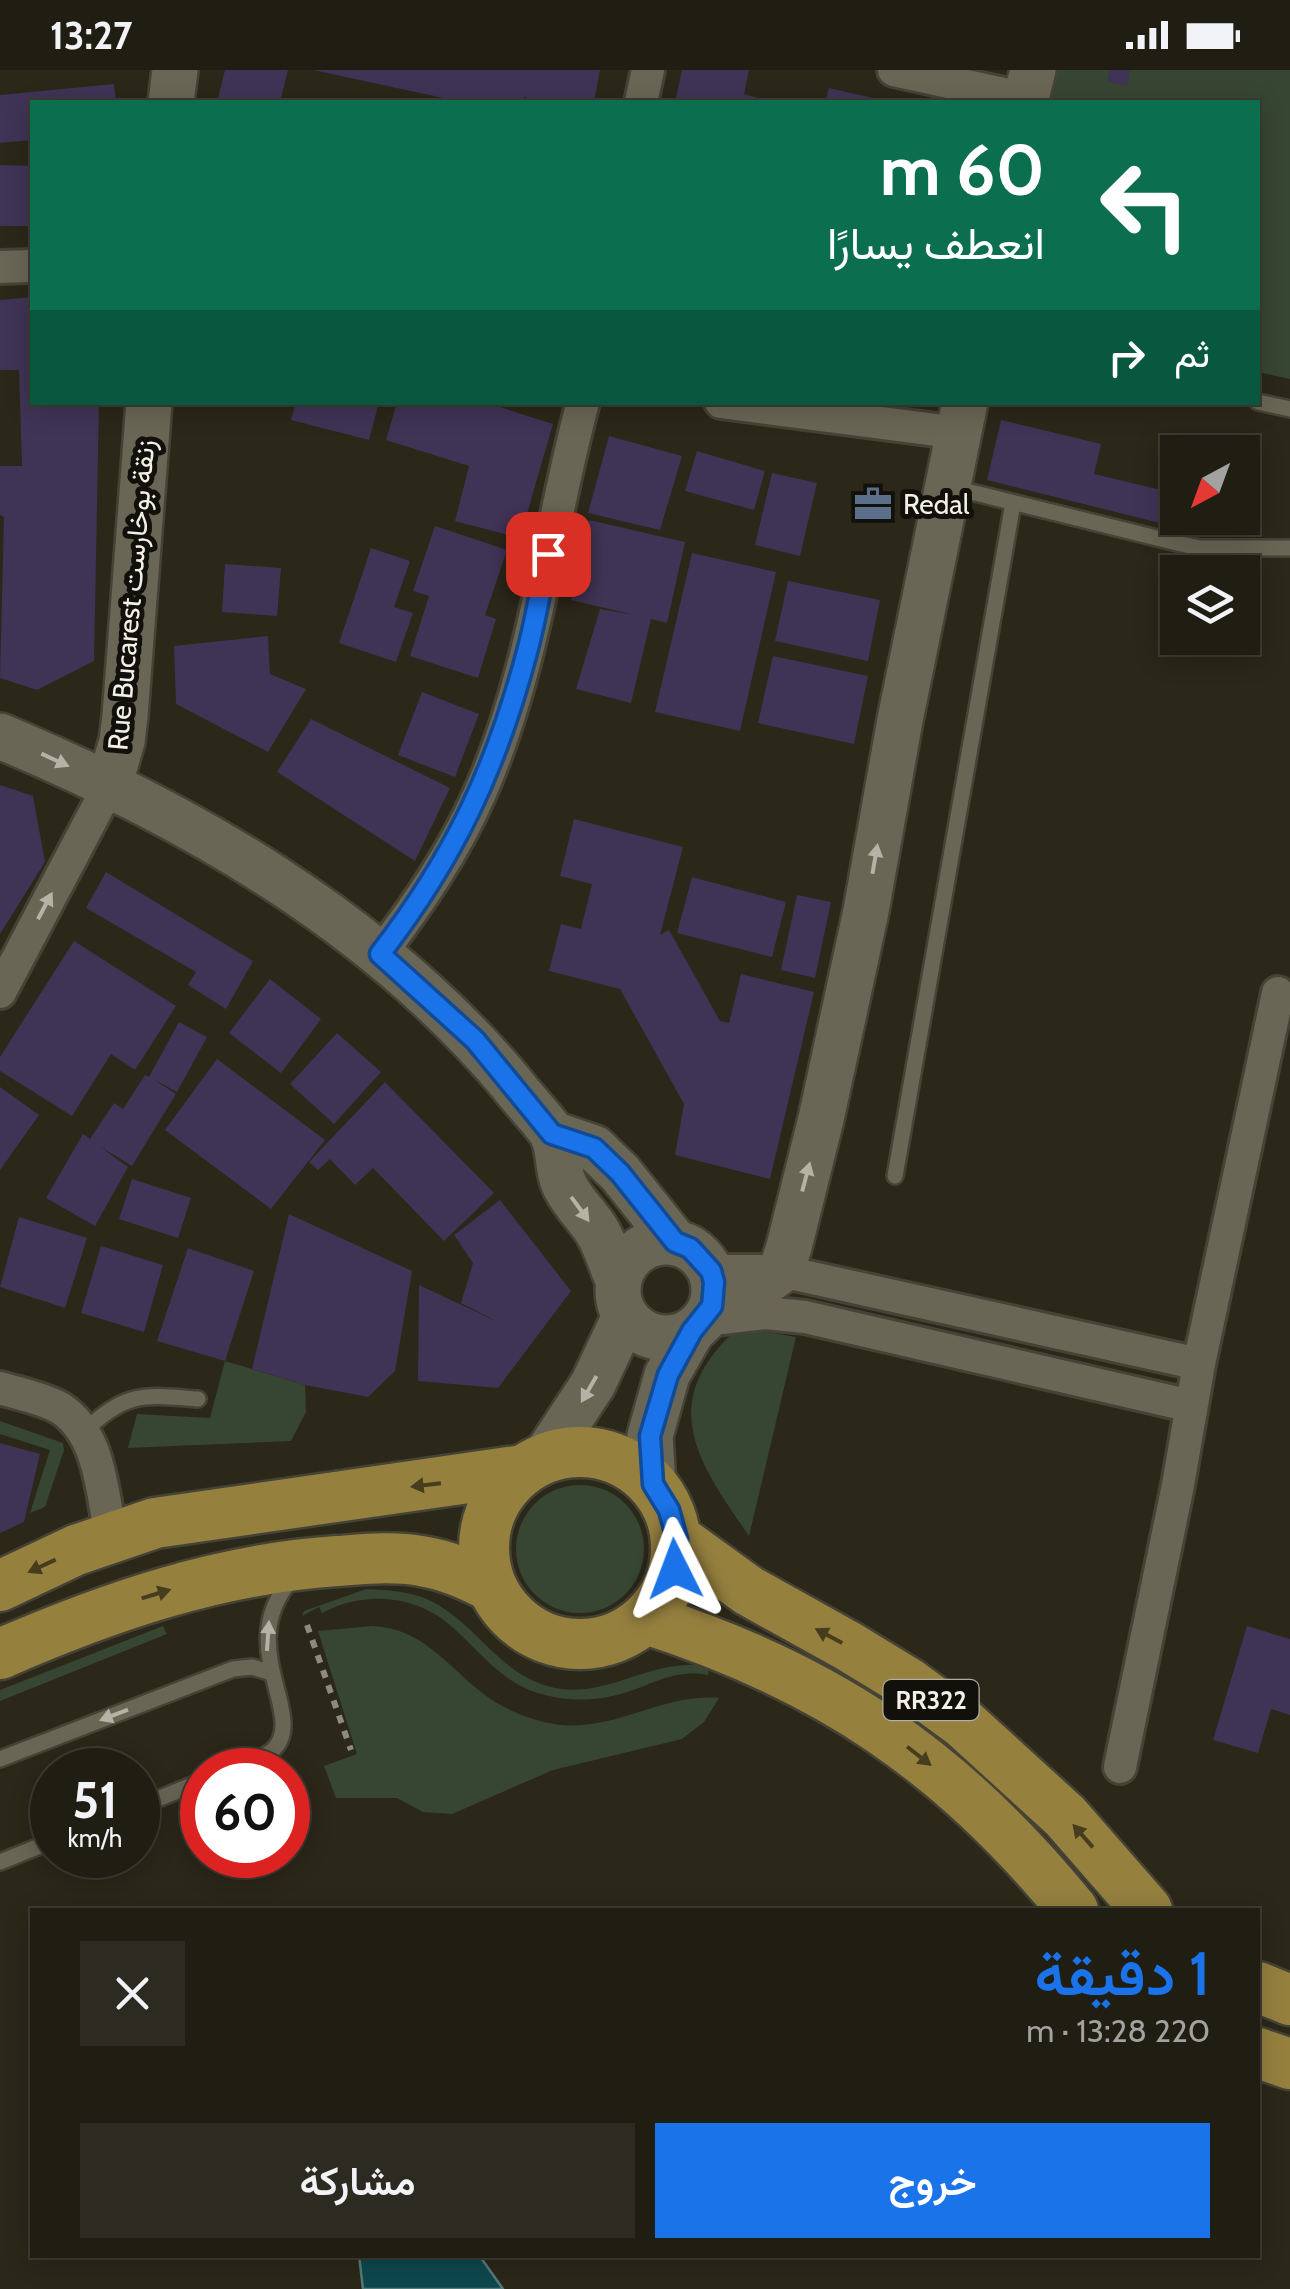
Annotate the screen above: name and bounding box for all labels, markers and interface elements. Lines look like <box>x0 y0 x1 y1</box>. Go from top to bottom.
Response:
text: 13:27 <box>50 12 132 59</box>
text: 60 m <box>880 127 1045 213</box>
icon: left <box>1080 140 1210 270</box>
text: انعطف يسارًا <box>827 216 1045 270</box>
icon: right <box>1099 330 1154 385</box>
text: ثم <box>1174 330 1210 377</box>
north arrow <box>1160 435 1260 535</box>
map controls <box>1160 435 1260 655</box>
street label: Rue Bucarest زنقة بوخارست <box>100 438 163 752</box>
office icon: Redal <box>852 483 894 525</box>
place label: Redal <box>903 487 970 521</box>
pin <box>506 512 591 597</box>
icon: arrive <box>521 527 576 582</box>
button: layers <box>1160 555 1260 655</box>
one-way arrow <box>41 751 70 768</box>
one-way arrow <box>868 843 883 875</box>
one-way arrow <box>37 891 54 920</box>
one-way arrow <box>799 1161 814 1192</box>
one-way arrow <box>570 1195 590 1222</box>
one-way arrow <box>581 1375 598 1404</box>
one-way arrow <box>410 1477 442 1493</box>
position arrow <box>623 1517 727 1621</box>
one-way arrow <box>27 1558 56 1575</box>
one-way arrow <box>141 1586 172 1601</box>
one-way arrow <box>260 1619 276 1651</box>
one-way arrow <box>815 1628 844 1645</box>
road number: RR322 <box>884 1680 978 1720</box>
one-way arrow <box>99 1708 129 1723</box>
one-way arrow <box>906 1745 932 1766</box>
speed limit sign: 60 <box>180 1748 310 1878</box>
text: 51 <box>72 1770 118 1831</box>
text: km/h <box>68 1823 122 1853</box>
one-way arrow <box>1073 1824 1094 1849</box>
text: 1 دقيقة <box>1034 1937 1210 2010</box>
button: close <box>80 1941 185 2046</box>
text: 220 m · 13:28 <box>1026 2011 1210 2050</box>
button: مشاركة <box>80 2123 635 2238</box>
button: خروج <box>655 2123 1210 2238</box>

